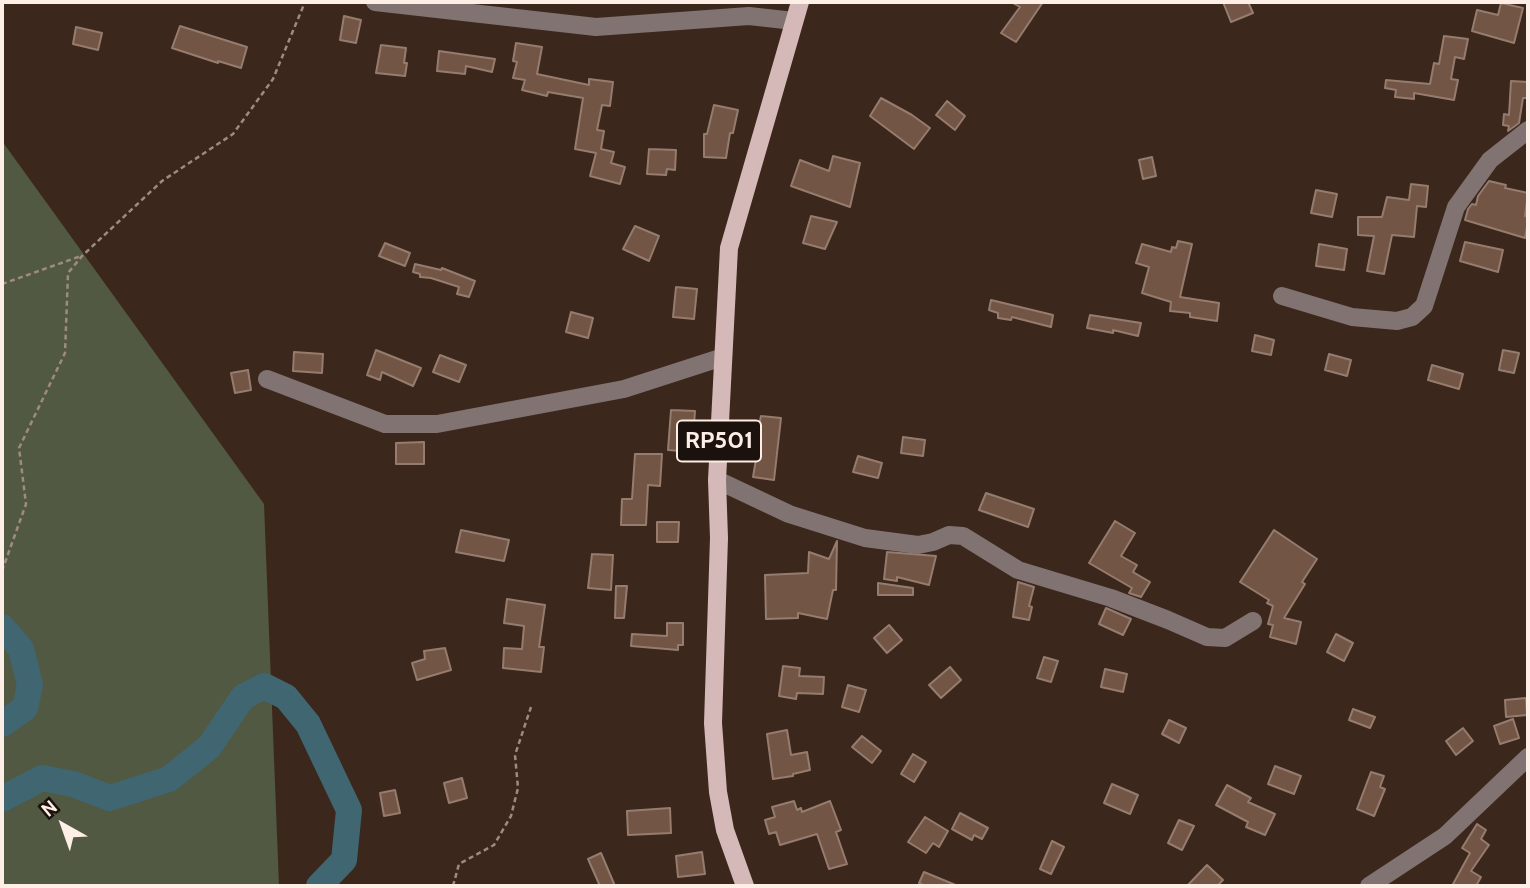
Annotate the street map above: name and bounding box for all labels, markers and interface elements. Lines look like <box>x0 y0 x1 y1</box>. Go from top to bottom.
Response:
road number: RP501 <box>677 420 761 462</box>
north arrow <box>28 790 98 860</box>
text: N <box>37 795 62 822</box>

